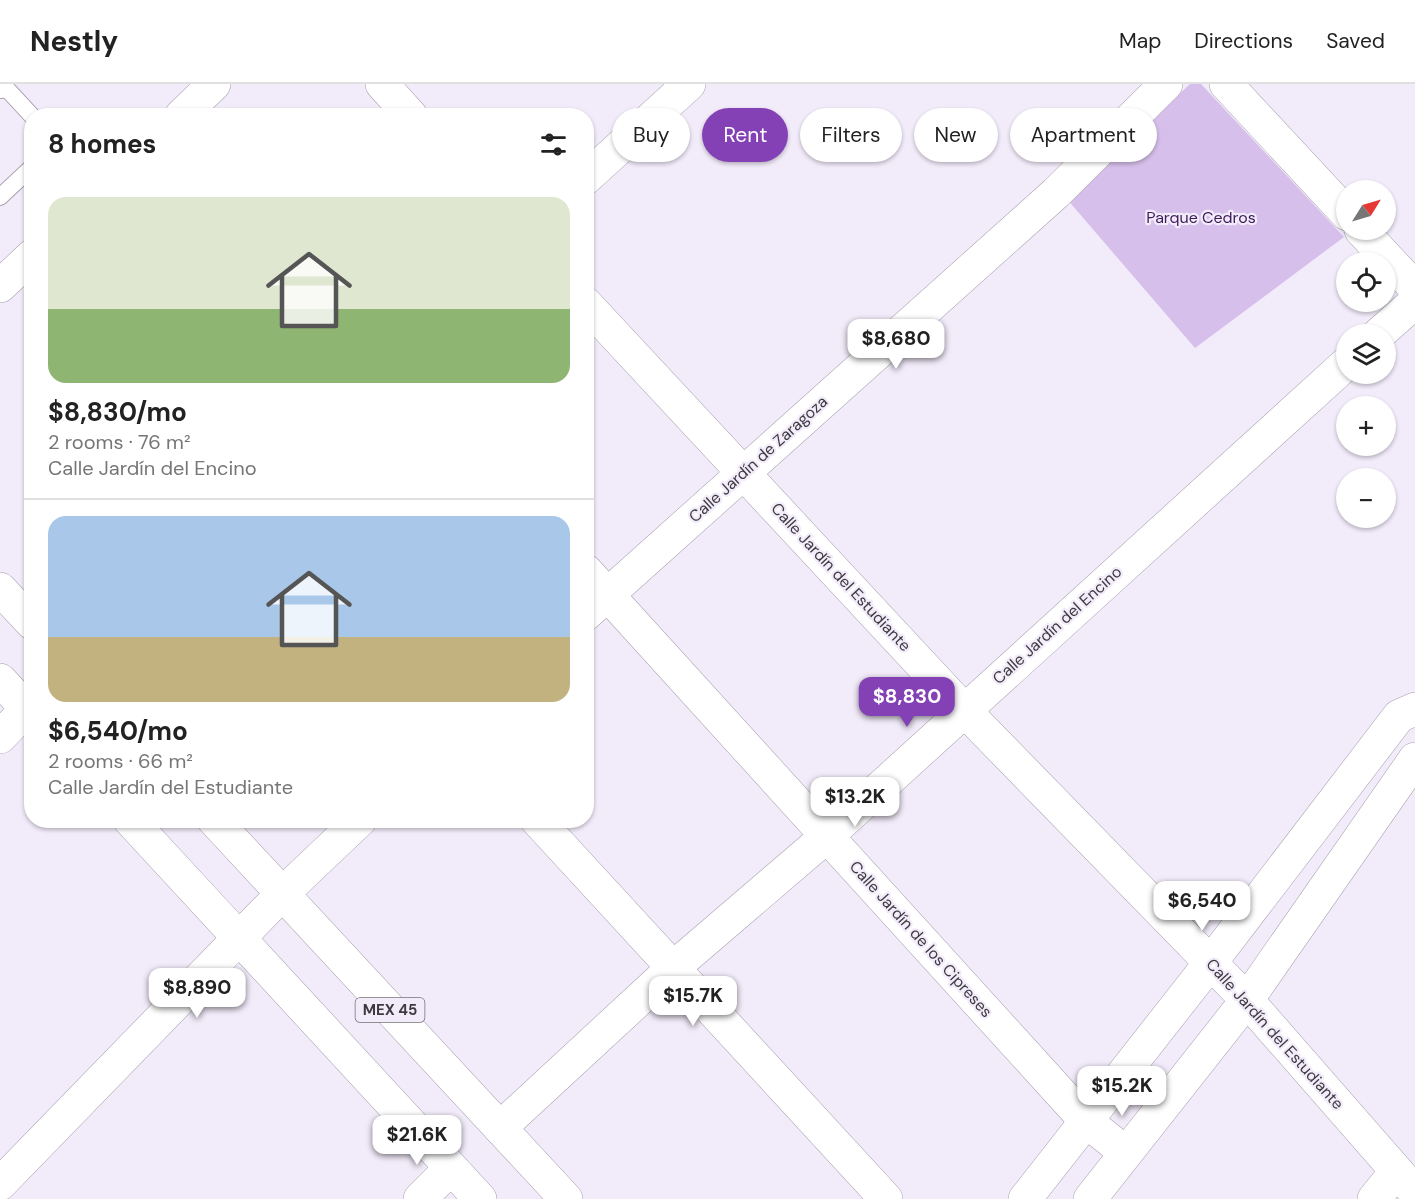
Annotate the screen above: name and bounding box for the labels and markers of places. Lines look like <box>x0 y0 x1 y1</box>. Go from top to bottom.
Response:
pin: $8,680 <box>847 319 945 370</box>
pin: $8,830 <box>858 677 956 728</box>
pin: $13.2K <box>806 777 904 828</box>
pin: $6,540 <box>1153 881 1251 932</box>
pin: $8,890 <box>148 968 246 1019</box>
pin: $15.7K <box>644 976 742 1027</box>
pin: $15.2K <box>1073 1066 1171 1117</box>
pin: $21.6K <box>368 1115 466 1166</box>

